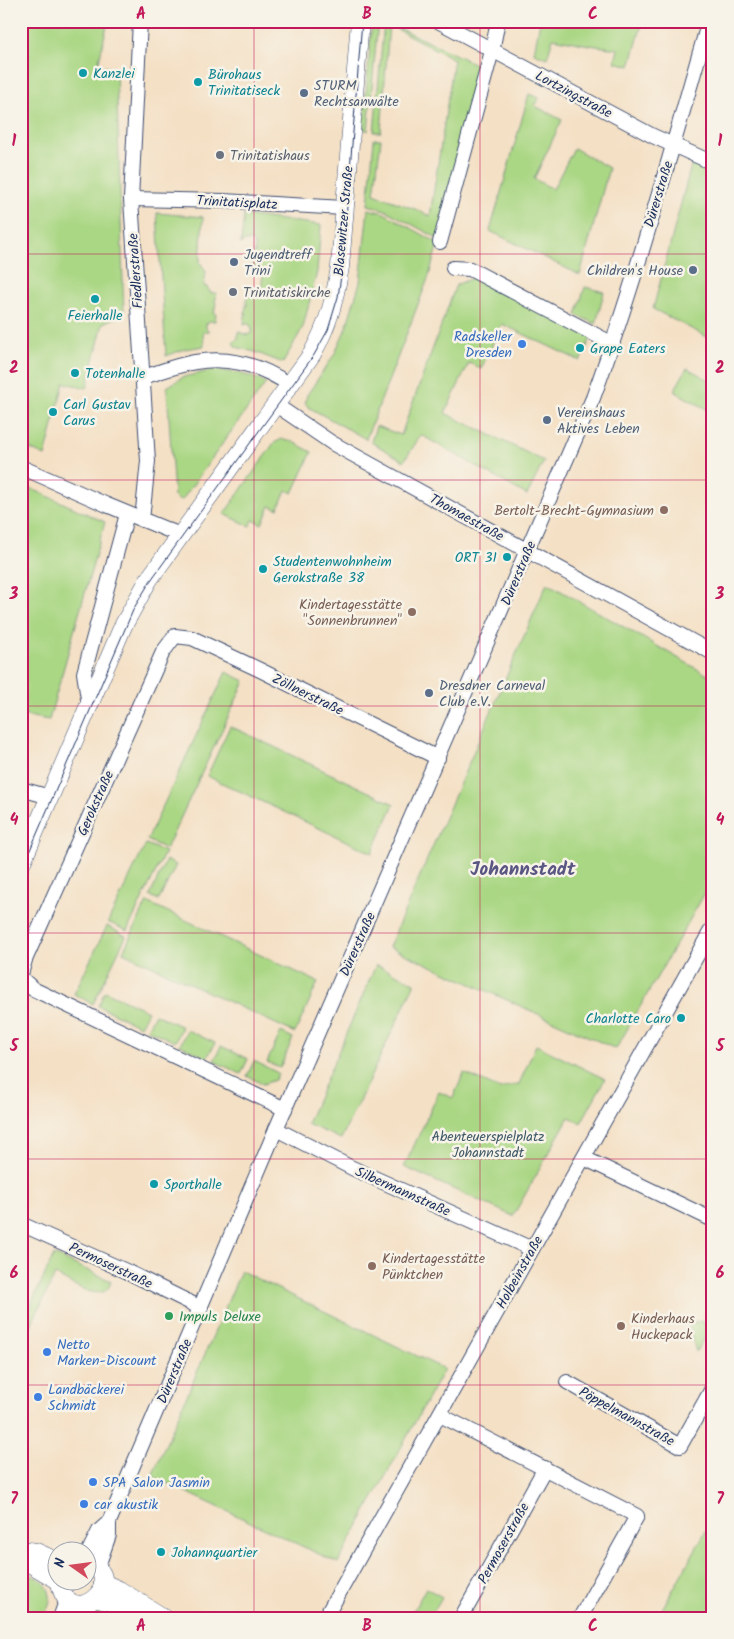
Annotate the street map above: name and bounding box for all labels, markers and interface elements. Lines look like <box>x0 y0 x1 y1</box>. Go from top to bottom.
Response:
text: A <box>136 2 146 27</box>
text: B <box>362 2 372 27</box>
text: C <box>588 2 598 27</box>
place label: Kanzlei <box>93 63 135 85</box>
place label: Bürohaus Trinitatiseck <box>208 64 280 102</box>
street label: Lortzingstraße <box>531 65 617 125</box>
marker: Kanzlei <box>77 67 89 79</box>
place label: STURM Rechtsanwälte <box>314 75 399 113</box>
marker: Bürohaus Trinitatiseck <box>192 76 204 88</box>
marker: STURM Rechtsanwälte <box>298 87 310 99</box>
text: 1 <box>12 129 17 154</box>
text: 1 <box>718 129 723 154</box>
place label: Trinitatishaus <box>230 145 310 167</box>
marker: Trinitatishaus <box>214 149 226 161</box>
street label: Dürerstraße <box>638 158 680 230</box>
street label: Blasewitzer Straße <box>328 164 360 277</box>
street label: Trinitatisplatz <box>196 190 278 216</box>
street label: Fiedlerstraße <box>122 232 150 309</box>
place label: Jugendtreff Trini <box>244 244 313 282</box>
marker: Jugendtreff Trini <box>228 256 240 268</box>
place label: Children's House <box>587 260 684 282</box>
marker: Children's House <box>687 264 699 276</box>
place label: Trinitatiskirche <box>243 282 331 304</box>
marker: Trinitatiskirche <box>227 286 239 298</box>
marker: Feierhalle <box>89 293 101 305</box>
place label: Feierhalle <box>67 305 123 327</box>
place label: Radskeller Dresden <box>454 326 513 364</box>
marker: Radskeller Dresden <box>516 338 528 350</box>
place label: Grape Eaters <box>590 338 665 360</box>
marker: Grape Eaters <box>574 342 586 354</box>
text: 2 <box>9 356 19 381</box>
text: 2 <box>715 356 725 381</box>
place label: Totenhalle <box>85 363 146 385</box>
marker: Totenhalle <box>69 367 81 379</box>
place label: Carl Gustav Carus <box>63 394 131 432</box>
place label: Vereinshaus Aktives Leben <box>557 402 640 440</box>
marker: Carl Gustav Carus <box>47 406 59 418</box>
marker: Vereinshaus Aktives Leben <box>541 414 553 426</box>
street label: Thomaestraße <box>425 488 509 548</box>
place label: Bertolt-Brecht-Gymnasium <box>494 500 654 522</box>
marker: Bertolt-Brecht-Gymnasium <box>658 504 670 516</box>
street label: Dürerstraße <box>495 537 543 609</box>
place label: ORT 31 <box>455 547 497 569</box>
place label: Studentenwohnheim Gerokstraße 38 <box>273 551 392 589</box>
marker: ORT 31 <box>501 551 513 563</box>
marker: Studentenwohnheim Gerokstraße 38 <box>257 563 269 575</box>
text: 3 <box>9 582 19 607</box>
text: 3 <box>715 582 725 607</box>
place label: Kindertagesstätte "Sonnenbrunnen" <box>299 594 403 632</box>
marker: Kindertagesstätte "Sonnenbrunnen" <box>406 606 418 618</box>
street label: Zöllnerstraße <box>268 668 348 722</box>
place label: Dresdner Carneval Club e.V. <box>439 675 546 713</box>
marker: Dresdner Carneval Club e.V. <box>423 687 435 699</box>
street label: Gerokstraße <box>72 767 120 840</box>
text: 4 <box>10 808 19 833</box>
text: 4 <box>716 808 725 833</box>
district label: Johannstadt <box>470 855 576 885</box>
street label: Dürerstraße <box>334 908 382 980</box>
place label: Charlotte Caro <box>585 1008 671 1030</box>
marker: Charlotte Caro <box>675 1012 687 1024</box>
text: 5 <box>9 1034 20 1059</box>
text: 5 <box>715 1034 726 1059</box>
park label: Abenteuerspielplatz Johannstadt <box>432 1126 545 1164</box>
street label: Silbermannstraße <box>351 1161 454 1223</box>
place label: Sporthalle <box>164 1174 222 1196</box>
marker: Sporthalle <box>148 1178 160 1190</box>
street label: Holbeinstraße <box>491 1231 549 1313</box>
street label: Permoserstraße <box>65 1237 157 1295</box>
place label: Kindertagesstätte Pünktchen <box>382 1248 486 1286</box>
marker: Kindertagesstätte Pünktchen <box>366 1260 378 1272</box>
text: 6 <box>10 1261 19 1286</box>
text: 6 <box>716 1261 725 1286</box>
place label: Impuls Deluxe <box>179 1306 261 1328</box>
place label: Kinderhaus Huckepack <box>631 1308 695 1346</box>
marker: Impuls Deluxe <box>163 1310 175 1322</box>
marker: Kinderhaus Huckepack <box>615 1320 627 1332</box>
place label: Netto Marken-Discount <box>57 1334 157 1372</box>
street label: Dürerstraße <box>151 1335 199 1407</box>
marker: Netto Marken-Discount <box>41 1346 53 1358</box>
place label: Landbäckerei Schmidt <box>48 1379 125 1417</box>
street label: Pöppelmannstraße <box>574 1381 679 1453</box>
marker: Landbäckerei Schmidt <box>32 1391 44 1403</box>
place label: SPA Salon Jasmin <box>103 1472 210 1494</box>
marker: SPA Salon Jasmin <box>87 1476 99 1488</box>
text: 7 <box>10 1487 18 1512</box>
text: 7 <box>716 1487 724 1512</box>
place label: car akustik <box>94 1494 159 1516</box>
marker: car akustik <box>78 1498 90 1510</box>
street label: Permoserstraße <box>472 1498 536 1588</box>
north arrow <box>48 1542 98 1592</box>
place label: Johannquartier <box>171 1542 259 1564</box>
marker: Johannquartier <box>155 1546 167 1558</box>
text: N <box>49 1556 72 1570</box>
text: A <box>136 1614 146 1639</box>
text: B <box>362 1614 372 1639</box>
text: C <box>588 1614 598 1639</box>

